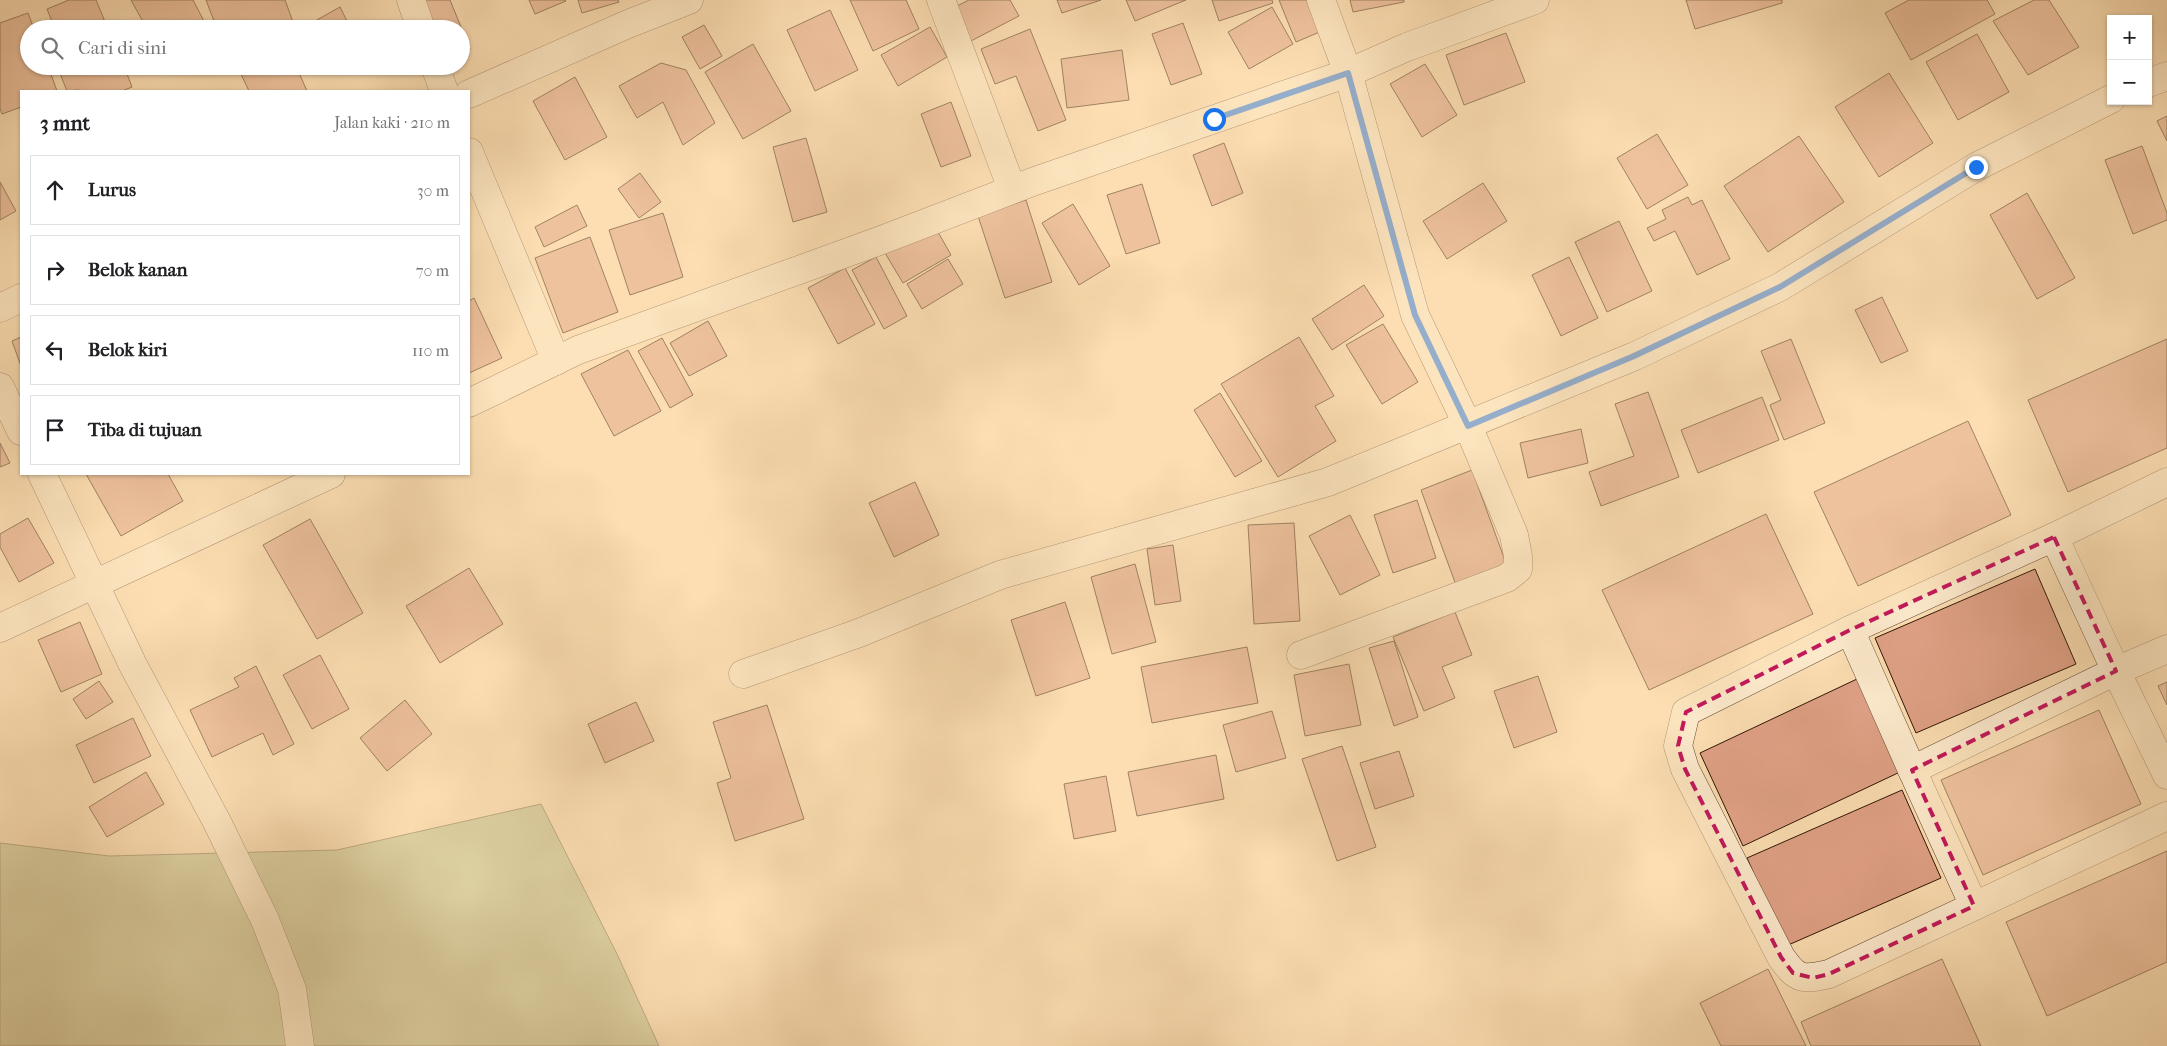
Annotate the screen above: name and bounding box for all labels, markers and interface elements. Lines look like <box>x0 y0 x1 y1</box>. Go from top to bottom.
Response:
map controls <box>2107 15 2152 105</box>
button: + <box>2107 15 2152 60</box>
search box <box>20 20 470 75</box>
icon: search <box>38 34 66 62</box>
text: Cari di sini <box>78 37 167 59</box>
button: − <box>2107 60 2152 105</box>
route start <box>1203 108 1226 131</box>
text: 3 mnt <box>40 111 90 135</box>
text: Jalan kaki · 210 m <box>334 113 450 132</box>
route end <box>1965 156 1988 179</box>
icon: ahead <box>41 176 69 204</box>
text: Lurus <box>88 179 136 201</box>
text: 30 m <box>417 181 449 200</box>
icon: right <box>41 256 69 284</box>
text: Belok kanan <box>88 259 188 281</box>
text: 70 m <box>416 261 449 280</box>
icon: left <box>41 336 69 364</box>
text: Belok kiri <box>88 339 167 361</box>
text: 110 m <box>412 341 449 360</box>
icon: arrive <box>41 416 69 444</box>
text: Tiba di tujuan <box>88 419 202 441</box>

